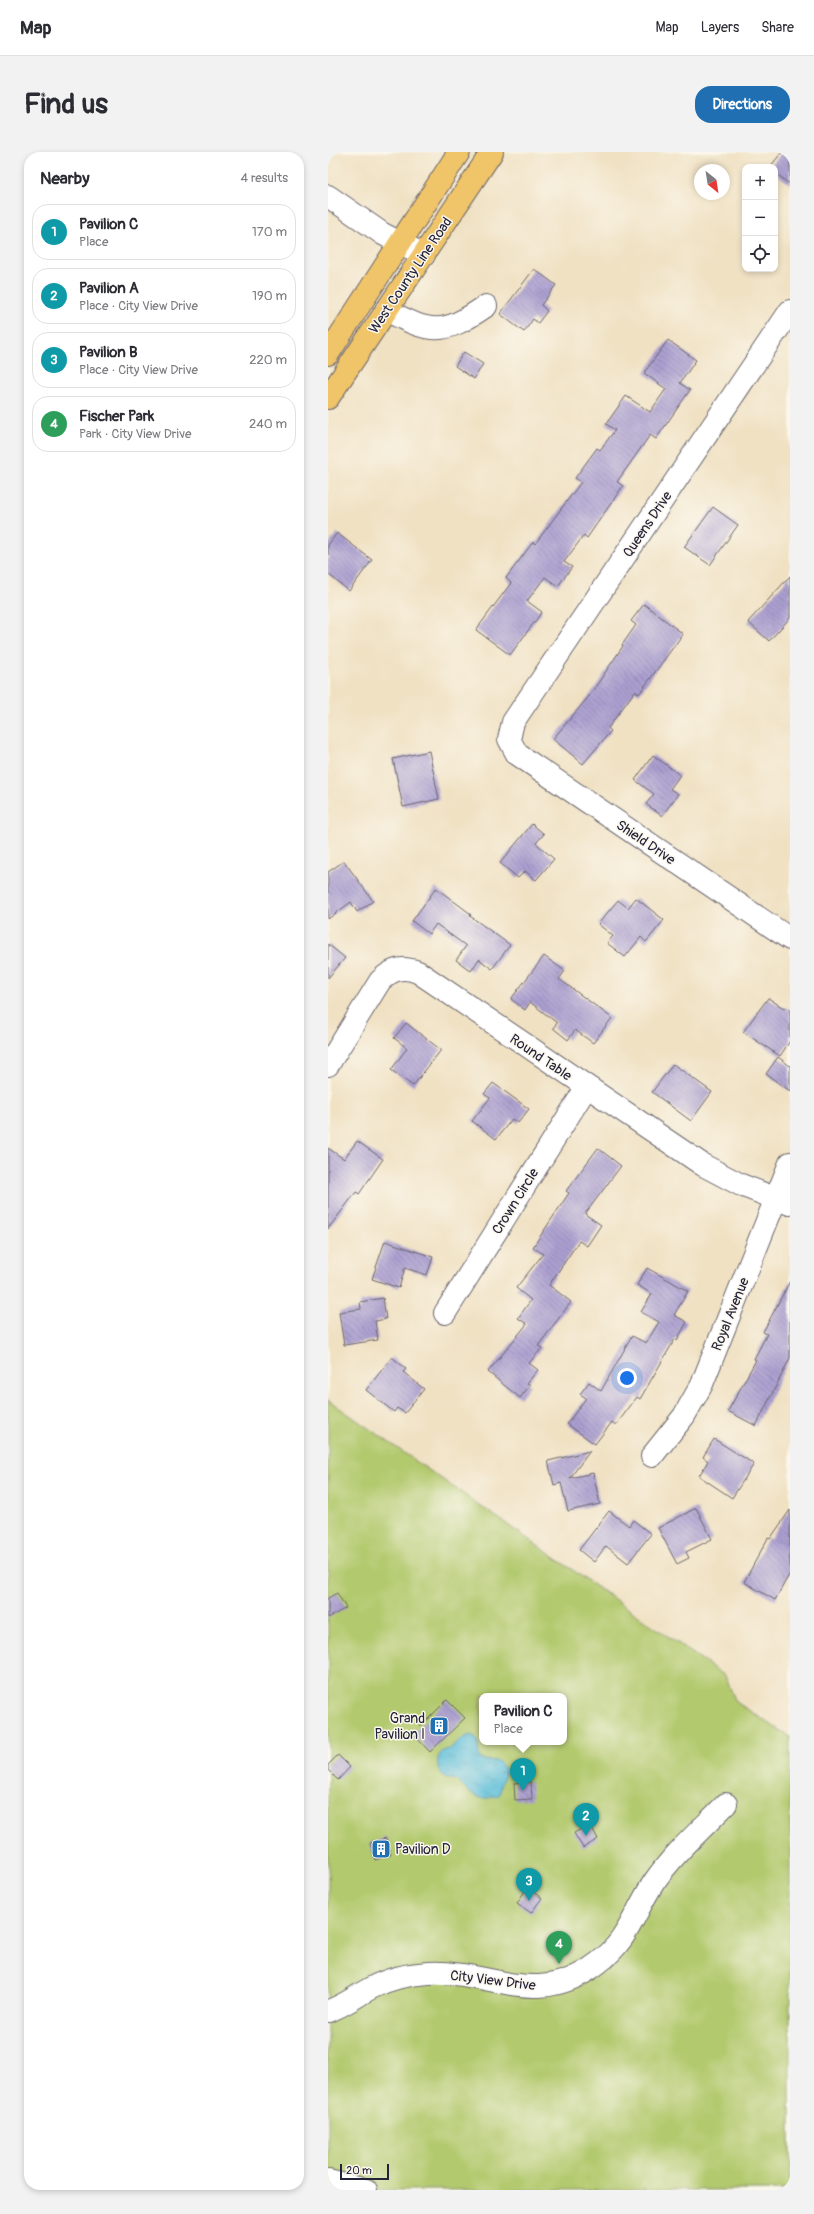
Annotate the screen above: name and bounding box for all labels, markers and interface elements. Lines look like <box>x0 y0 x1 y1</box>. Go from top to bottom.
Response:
text: Map <box>20 16 51 40</box>
text: Map <box>656 19 679 36</box>
text: Layers <box>701 19 739 36</box>
text: Share <box>761 19 794 36</box>
button: Directions <box>695 86 790 123</box>
text: Find us <box>24 87 108 122</box>
north arrow <box>694 164 730 200</box>
map controls <box>742 164 778 272</box>
button: + <box>742 164 778 200</box>
text: Nearby <box>40 168 89 189</box>
text: 4 results <box>241 170 288 186</box>
button: − <box>742 200 778 236</box>
street label: West County Line Road <box>365 214 456 337</box>
text: Pavilion C <box>79 215 138 234</box>
text: 1 <box>51 224 57 240</box>
text: 170 m <box>252 224 287 240</box>
text: Place <box>79 234 108 250</box>
button: locate <box>742 236 778 272</box>
text: Pavilion A <box>79 279 139 298</box>
text: 2 <box>50 288 58 304</box>
text: 190 m <box>252 288 287 304</box>
text: Place · City View Drive <box>79 298 198 314</box>
text: Pavilion B <box>79 343 137 362</box>
text: 3 <box>50 352 58 368</box>
text: 220 m <box>249 352 287 368</box>
text: Place · City View Drive <box>79 362 198 378</box>
text: Fischer Park <box>79 407 154 426</box>
text: 4 <box>50 416 58 432</box>
text: 240 m <box>249 416 287 432</box>
text: Park · City View Drive <box>79 426 191 442</box>
street label: Queens Drive <box>619 488 676 561</box>
street label: Shield Drive <box>613 817 678 868</box>
street label: Round Table <box>507 1031 575 1084</box>
street label: Crown Circle <box>488 1165 542 1237</box>
street label: Royal Avenue <box>708 1275 753 1353</box>
your location <box>617 1368 637 1388</box>
popup <box>479 1693 567 1745</box>
text: Pavilion C <box>493 1702 553 1721</box>
place label: Grand Pavilion I <box>374 1710 425 1743</box>
building icon: Grand Pavilion I <box>428 1715 450 1737</box>
text: Place <box>493 1721 523 1737</box>
pin: 1 <box>510 1758 536 1791</box>
pin: 2 <box>573 1803 599 1836</box>
building icon: Pavilion D <box>370 1838 392 1860</box>
place label: Pavilion D <box>395 1841 451 1858</box>
pin: 3 <box>516 1868 542 1901</box>
pin: 4 <box>546 1931 572 1964</box>
street label: City View Drive <box>449 1967 537 1994</box>
scale bar <box>340 2162 389 2181</box>
text: 20 m <box>346 2164 372 2177</box>

